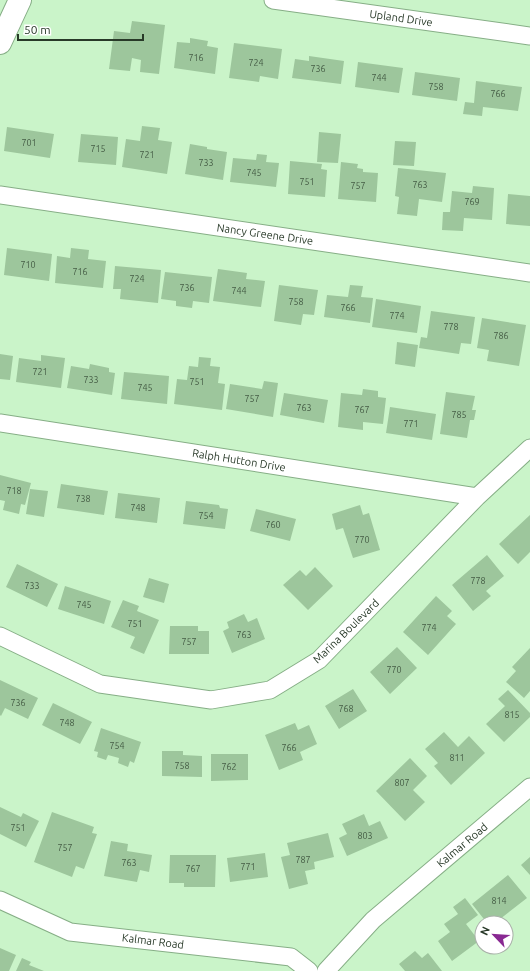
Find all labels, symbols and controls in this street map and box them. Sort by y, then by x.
street label: Upland Drive [369,8,433,28]
scale bar [18,16,143,42]
text: 50 m [24,23,51,36]
house number: 716 [188,53,204,63]
house number: 724 [248,58,264,68]
house number: 736 [310,64,326,74]
house number: 744 [371,73,387,83]
house number: 758 [428,82,444,92]
house number: 766 [490,89,506,99]
house number: 701 [21,138,37,148]
house number: 715 [90,144,106,154]
house number: 721 [139,150,155,160]
house number: 733 [198,158,214,168]
house number: 745 [246,168,262,178]
house number: 751 [299,177,315,187]
house number: 763 [412,180,428,190]
house number: 757 [350,181,366,191]
house number: 769 [464,197,480,207]
street label: Nancy Greene Drive [216,221,314,247]
house number: 710 [20,260,36,270]
house number: 716 [72,267,88,277]
house number: 724 [129,274,145,284]
house number: 736 [179,283,195,293]
house number: 744 [231,286,247,296]
house number: 758 [288,297,304,307]
house number: 766 [340,303,356,313]
house number: 774 [389,311,405,321]
house number: 778 [443,322,459,332]
house number: 786 [493,331,509,341]
house number: 721 [32,367,48,377]
house number: 733 [83,375,99,385]
house number: 751 [189,377,205,387]
house number: 745 [137,383,153,393]
house number: 757 [244,394,260,404]
house number: 763 [296,403,312,413]
house number: 767 [354,405,370,415]
house number: 785 [451,410,467,420]
house number: 771 [403,419,419,429]
street label: Ralph Hutton Drive [191,447,287,473]
house number: 718 [6,486,22,496]
house number: 738 [75,494,91,504]
house number: 748 [130,503,146,513]
house number: 754 [198,511,214,521]
house number: 760 [265,520,281,530]
house number: 770 [354,535,370,545]
house number: 778 [470,576,486,586]
house number: 733 [24,581,40,591]
street label: Marina Boulevard [311,597,381,665]
house number: 745 [76,600,92,610]
house number: 751 [127,619,143,629]
house number: 774 [421,623,437,633]
house number: 763 [236,630,252,640]
house number: 757 [181,637,197,647]
house number: 770 [386,665,402,675]
house number: 736 [10,698,26,708]
house number: 768 [338,704,354,714]
house number: 815 [504,710,520,720]
house number: 748 [59,718,75,728]
house number: 754 [109,741,125,751]
house number: 766 [281,743,297,753]
house number: 811 [449,753,465,763]
house number: 758 [174,761,190,771]
house number: 762 [221,762,237,772]
house number: 807 [394,778,410,788]
street label: Kalmar Road [434,820,490,870]
house number: 751 [10,823,26,833]
house number: 803 [357,831,373,841]
house number: 757 [57,843,73,853]
house number: 787 [295,855,311,865]
house number: 763 [121,858,137,868]
house number: 771 [240,862,256,872]
house number: 767 [185,864,201,874]
house number: 814 [491,896,507,906]
north arrow [474,915,514,955]
text: N [478,925,492,937]
street label: Kalmar Road [121,931,185,951]

